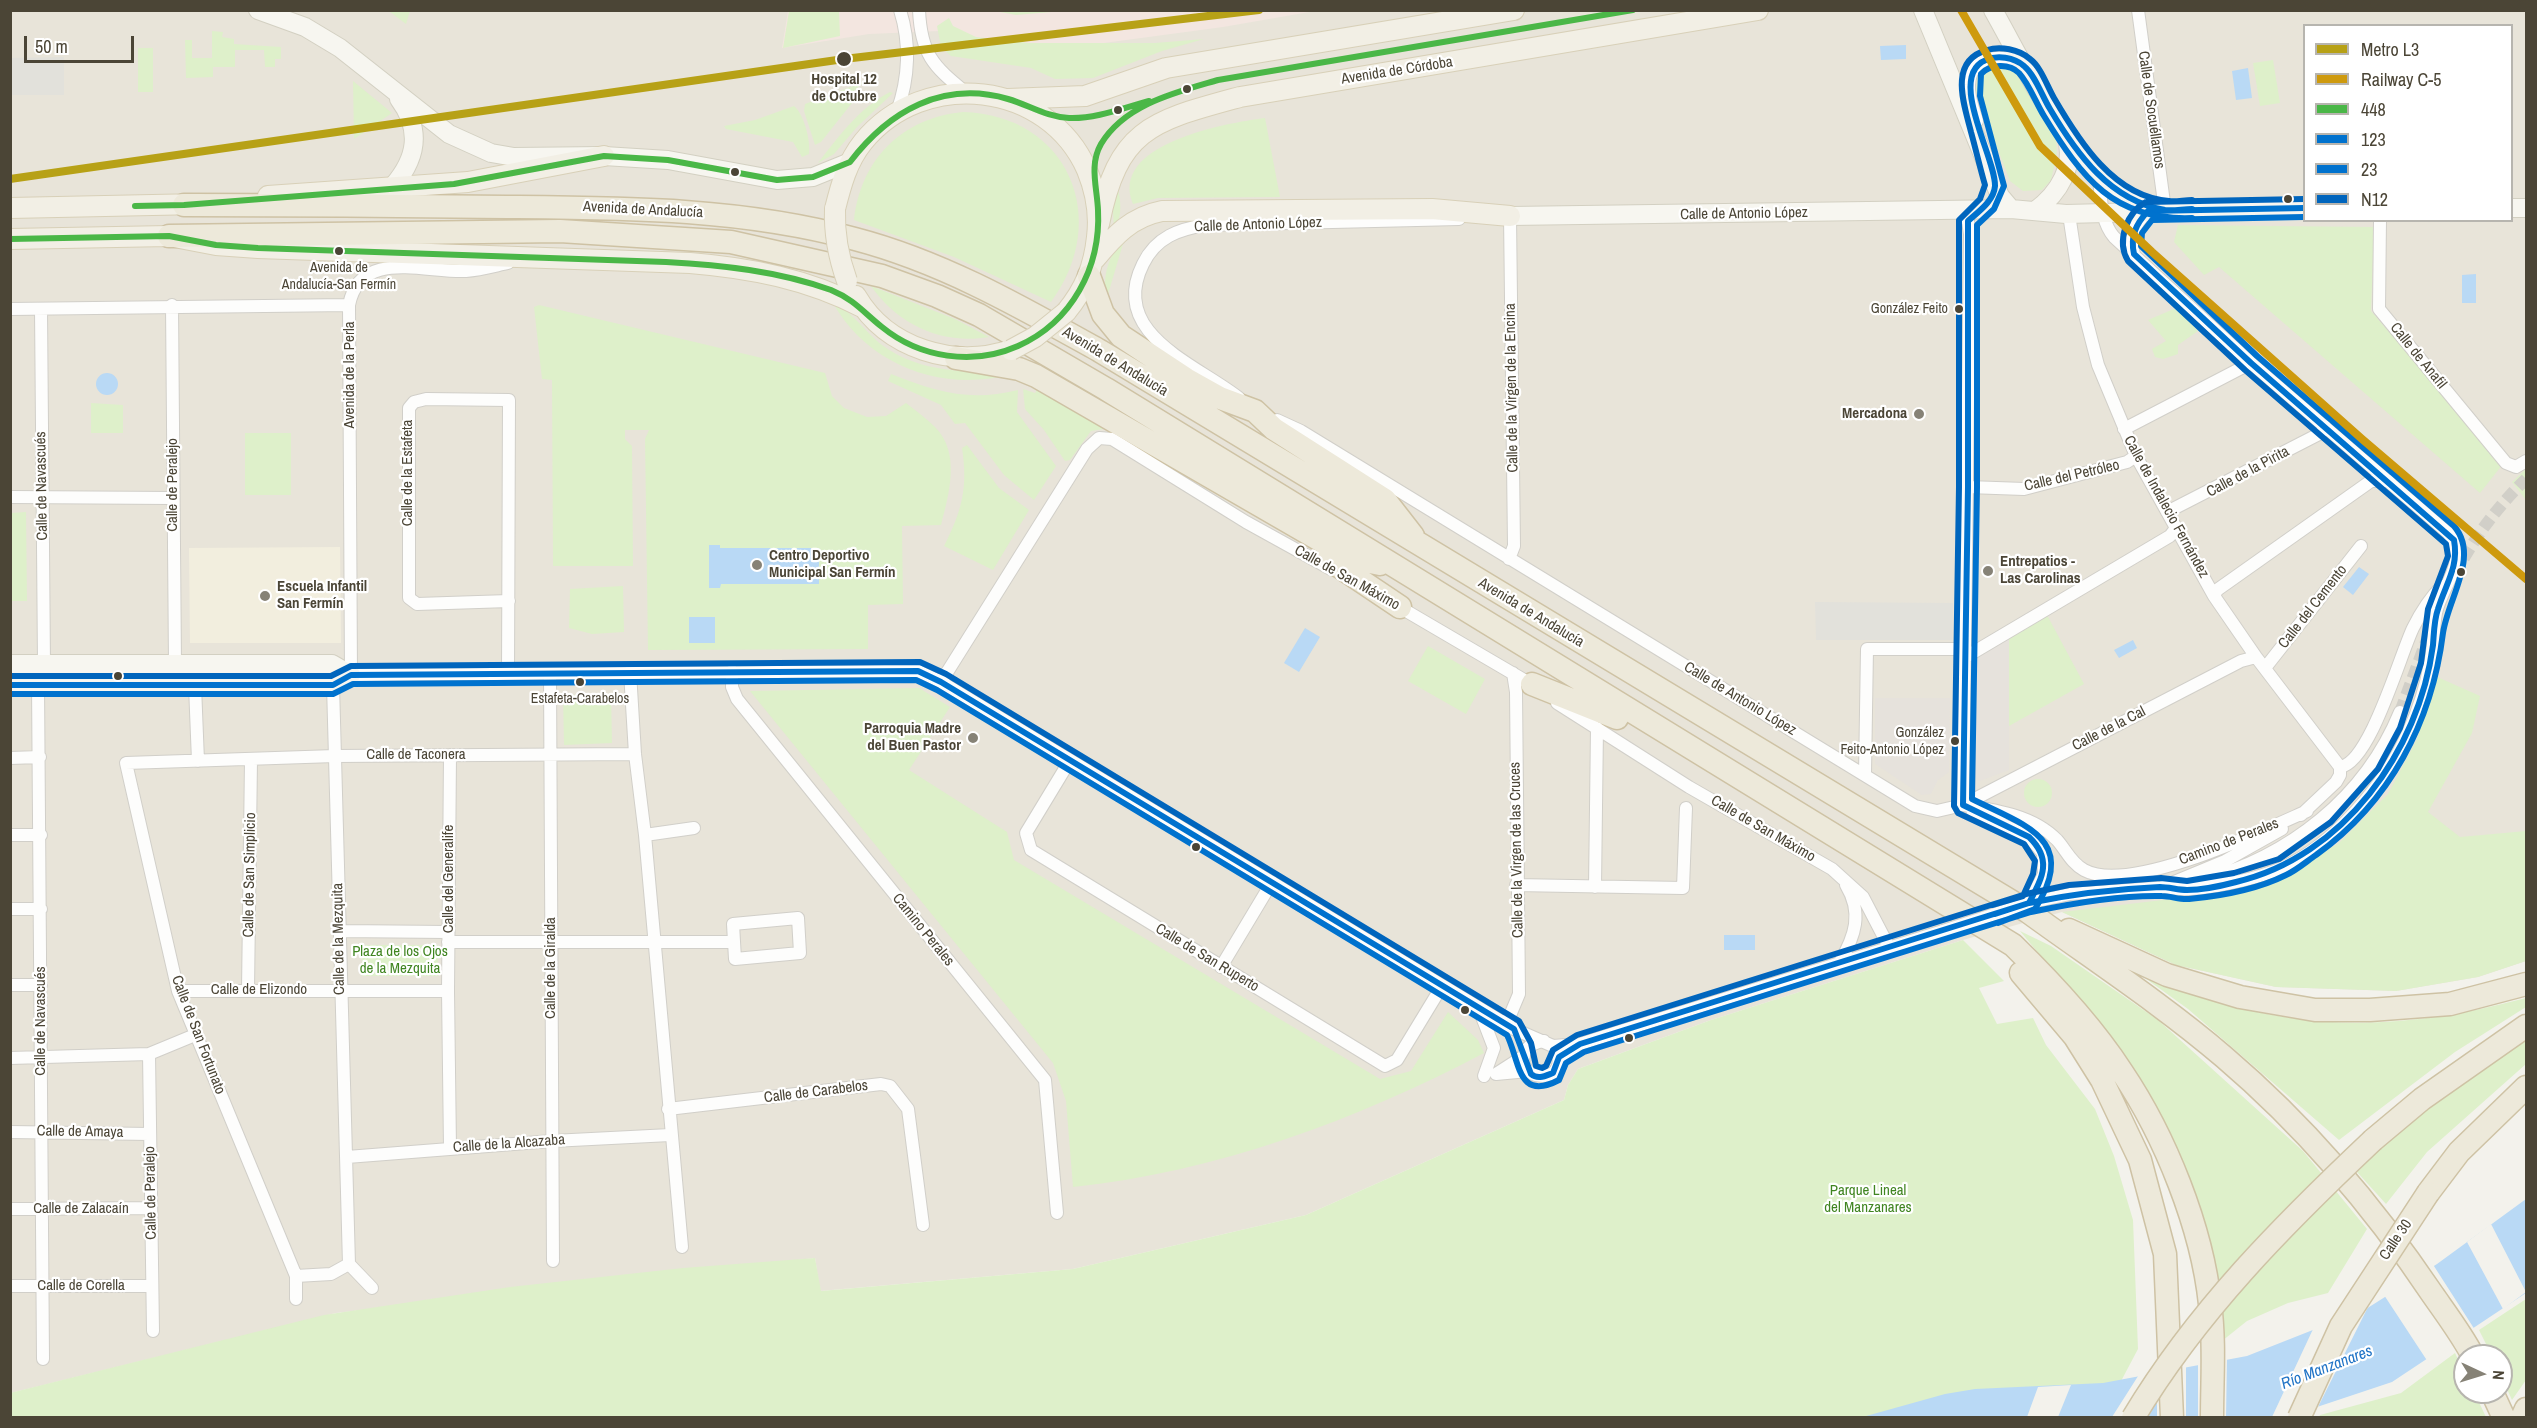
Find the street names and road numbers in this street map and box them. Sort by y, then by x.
street label: Calle de Socuéllamos [2134,50,2168,170]
street label: Avenida de Córdoba [1340,53,1454,89]
street label: Avenida de Andalucía [583,198,703,222]
street label: Calle de Antonio López [1680,204,1808,224]
street label: Calle de Antonio López [1194,214,1322,236]
street label: Calle de la Virgen de la Encina [1502,303,1522,473]
street label: Calle de Anafil [2386,319,2450,393]
street label: Avenida de la Perla [341,321,359,429]
street label: Avenida de Andalucía [1059,323,1171,401]
street label: Calle de la Estafeta [399,420,417,526]
street label: Calle de Navascués [32,431,52,541]
street label: Calle de Indalecio Fernández [2119,433,2213,581]
street label: Calle de Peralejo [164,438,182,532]
street label: Calle de la Pirita [2204,443,2292,501]
street label: Calle del Petróleo [2023,456,2121,496]
street label: Calle de San Máximo [1291,542,1403,614]
street label: Calle del Cemento [2275,562,2351,652]
street label: Avenida de Andalucía [1475,574,1587,652]
street label: Calle de Antonio López [1681,658,1799,740]
street label: Calle de la Cal [2069,703,2149,755]
street label: Calle de Taconera [366,746,466,764]
street label: Calle de la Virgen de las Cruces [1506,762,1528,938]
street label: Calle de San Máximo [1708,792,1818,866]
street label: Calle de San Simplicio [240,812,260,938]
street label: Camino de Perales [2177,815,2281,869]
street label: Calle del Generalife [440,825,458,933]
street label: Calle de la Mezquita [329,883,349,995]
street label: Camino Perales [888,890,958,970]
street label: Calle de la Giralda [542,917,560,1019]
street label: Calle de San Ruperto [1152,920,1262,996]
street label: Calle de Navascués [32,966,50,1076]
street label: Calle de San Fortunato [167,973,229,1097]
street label: Calle de Elizondo [211,981,307,999]
street label: Calle de Carabelos [763,1077,869,1107]
street label: Calle de Amaya [36,1122,124,1142]
street label: Calle de la Alcazaba [452,1131,566,1157]
street label: Calle de Peralejo [141,1146,161,1240]
street label: Calle de Zalacaín [33,1200,129,1218]
street label: Calle 30 [2376,1216,2416,1264]
street label: Calle de Corella [37,1277,125,1295]

